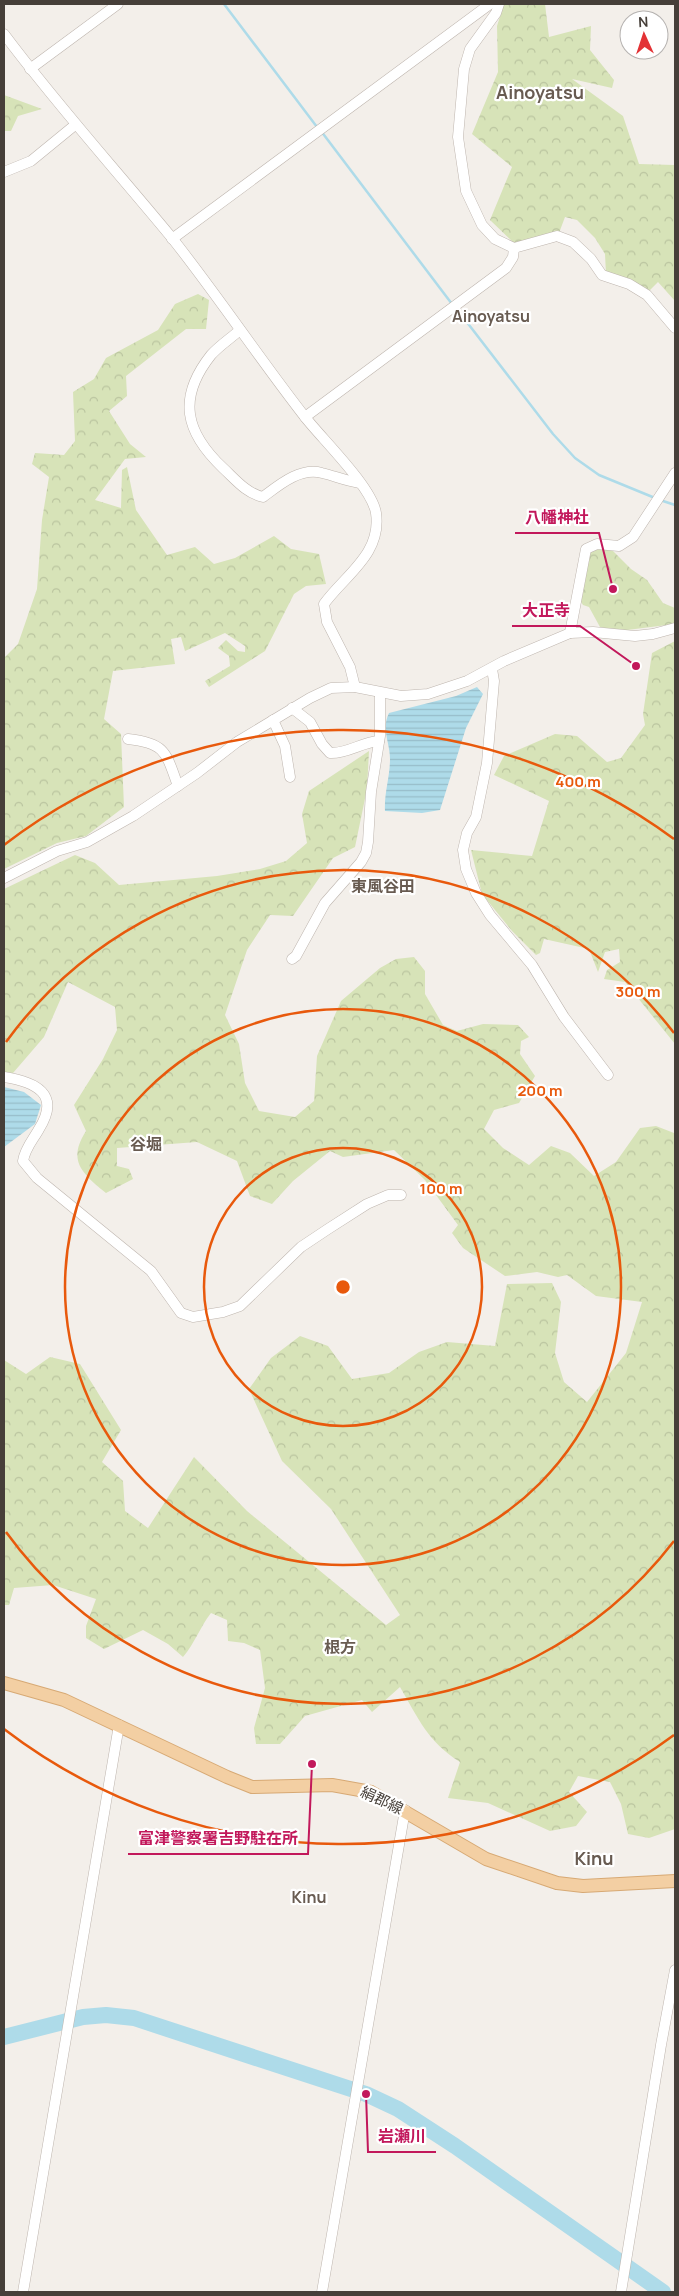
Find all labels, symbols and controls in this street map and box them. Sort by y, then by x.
north arrow [619,10,669,60]
text: N [638,12,649,31]
district label: Ainoyatsu [496,80,584,104]
district label: Ainoyatsu [452,305,530,327]
callout: 八幡神社 [515,502,599,533]
text: 八幡神社 [525,506,589,528]
callout: 大正寺 [512,595,580,626]
text: 大正寺 [522,599,570,621]
text: 400 m [555,771,601,792]
district label: 東風谷田 [351,875,415,897]
text: 300 m [616,981,660,1002]
text: 200 m [517,1080,563,1101]
district label: 谷堀 [130,1133,162,1155]
text: 100 m [420,1178,462,1199]
centre of rings [334,1278,352,1296]
district label: 根方 [324,1636,356,1658]
street label: 絹郡線 [357,1781,407,1819]
callout: 富津警察署吉野駐在所 [128,1823,308,1854]
text: 富津警察署吉野駐在所 [138,1827,298,1849]
district label: Kinu [574,1846,614,1870]
district label: Kinu [292,1886,326,1908]
callout: 岩瀬川 [368,2121,436,2152]
text: 岩瀬川 [378,2125,426,2147]

